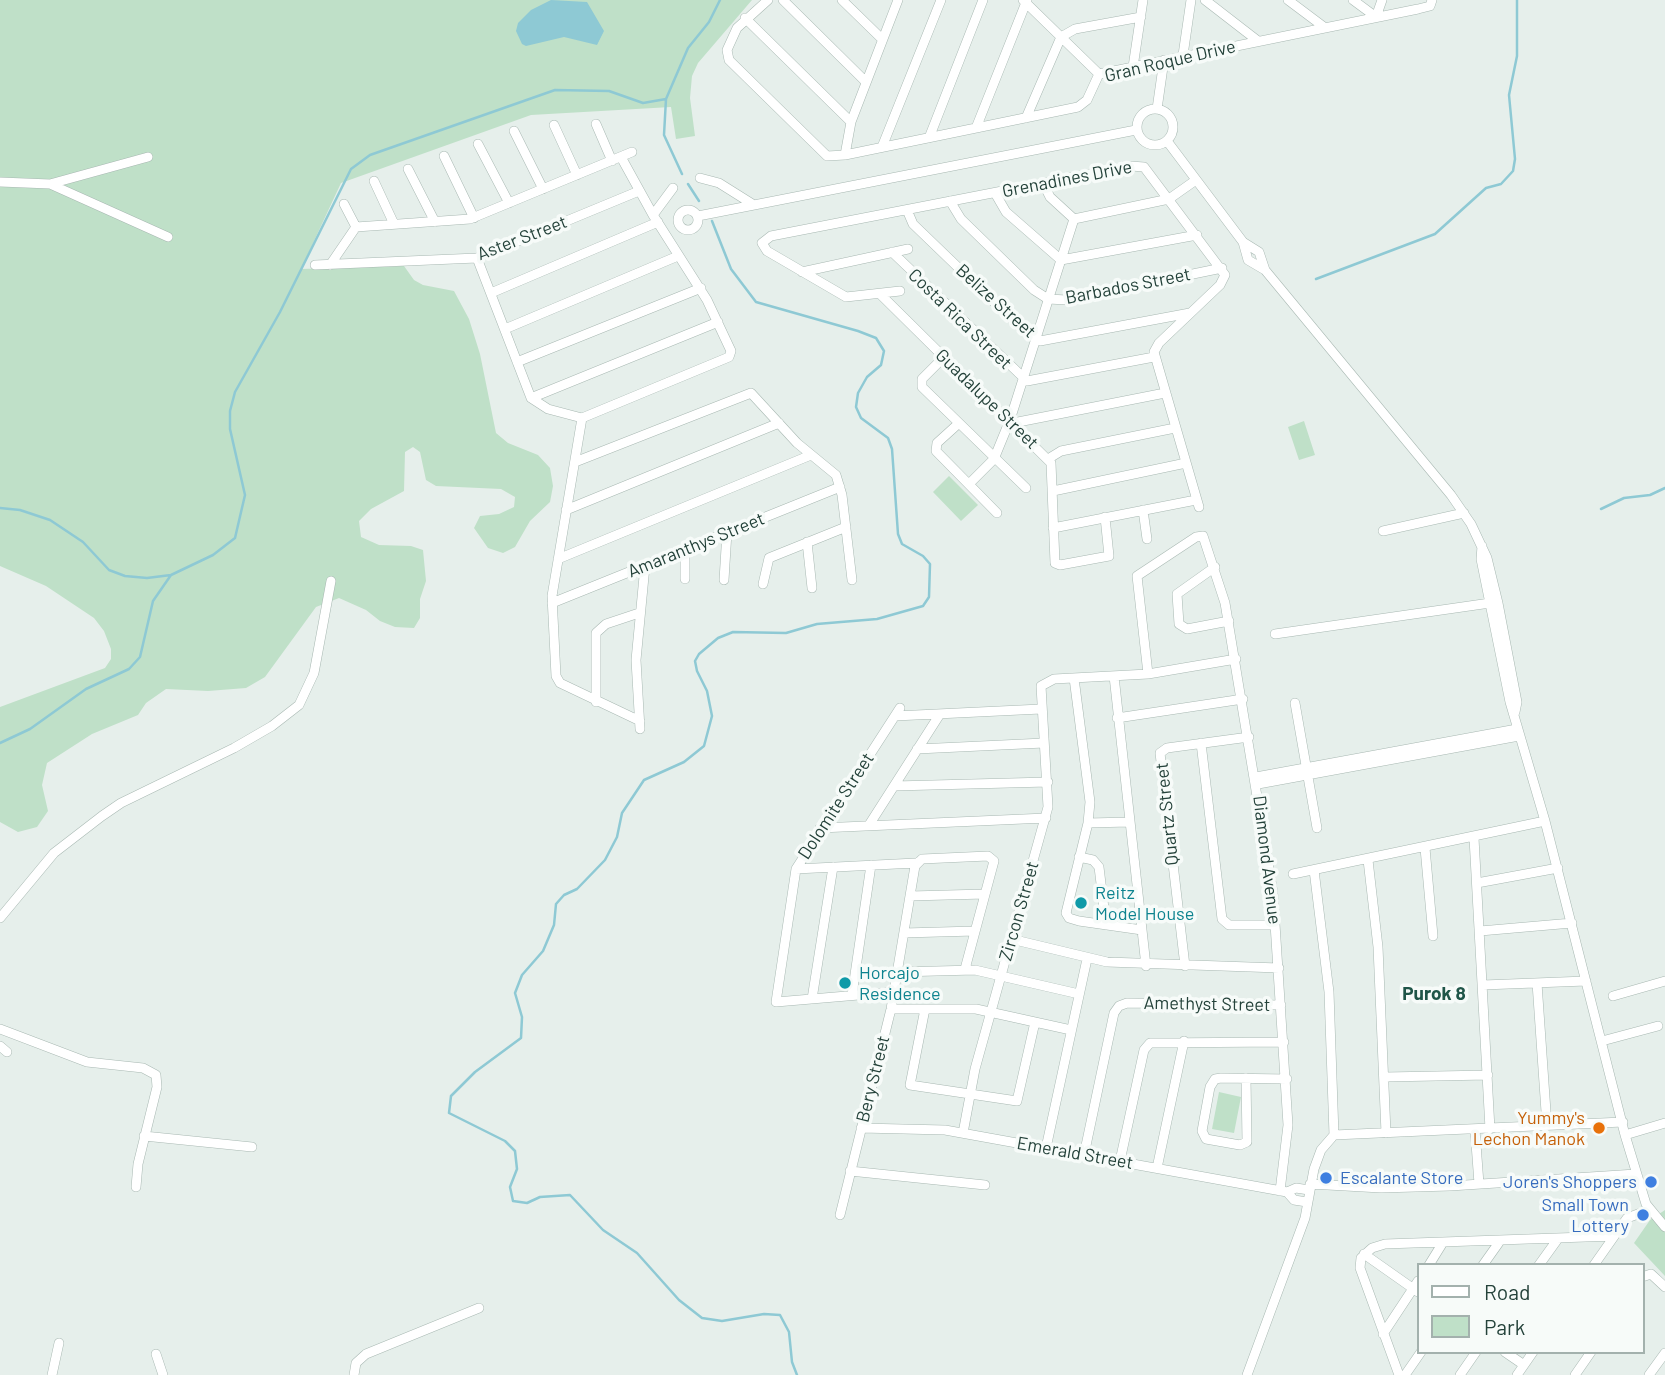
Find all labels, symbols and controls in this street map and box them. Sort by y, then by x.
street label: Gran Roque Drive [1102,35,1238,87]
street label: Grenadines Drive [1000,156,1134,202]
street label: Aster Street [474,211,570,265]
street label: Belize Street [952,260,1040,342]
street label: Barbados Street [1064,263,1192,309]
street label: Costa Rica Street [904,264,1016,374]
street label: Guadalupe Street [931,344,1043,454]
street label: Amaranthys Street [624,508,768,582]
street label: Dolomite Street [793,749,879,863]
street label: Quartz Street [1151,761,1183,867]
street label: Diamond Avenue [1248,794,1286,926]
street label: Zircon Street [994,859,1044,963]
place label: Reitz Model House [1095,882,1194,924]
marker: Reitz Model House [1073,895,1089,911]
place label: Horcajo Residence [859,962,941,1004]
marker: Horcajo Residence [837,975,853,991]
district label: Purok 8 [1402,983,1466,1005]
street label: Amethyst Street [1143,992,1271,1016]
street label: Bery Street [852,1033,894,1125]
place label: Yummy's Lechon Manok [1473,1107,1585,1150]
marker: Yummy's Lechon Manok [1591,1120,1607,1136]
street label: Emerald Street [1015,1132,1135,1174]
place label: Escalante Store [1340,1167,1463,1189]
marker: Escalante Store [1318,1170,1334,1186]
place label: Joren's Shoppers [1503,1171,1637,1193]
marker: Joren's Shoppers [1643,1174,1659,1190]
place label: Small Town Lottery [1541,1194,1629,1236]
marker: Small Town Lottery [1635,1207,1651,1223]
legend [1416,1263,1644,1354]
text: Road [1484,1279,1530,1304]
text: Park [1484,1314,1525,1339]

